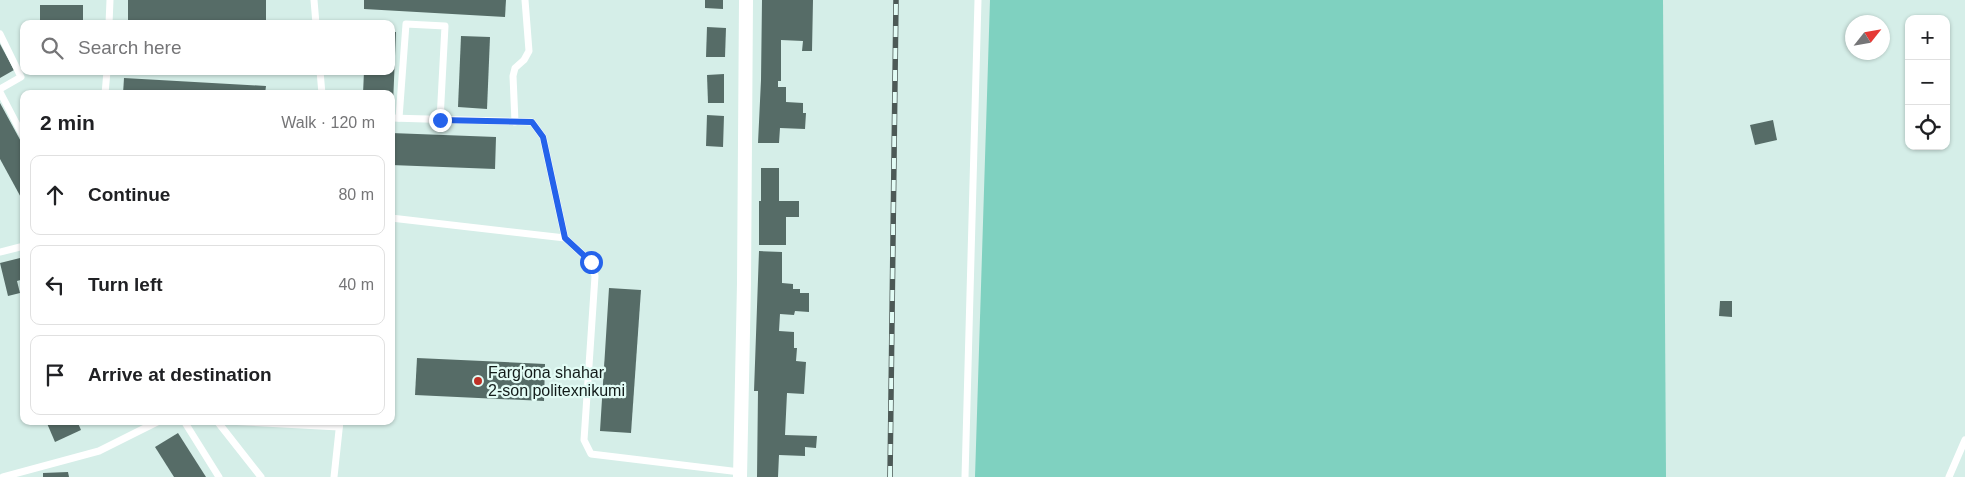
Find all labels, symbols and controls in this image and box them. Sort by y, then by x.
north arrow [1845,15,1890,60]
map controls [1905,15,1950,150]
button: + [1905,15,1950,60]
search box [20,20,395,75]
icon: search [38,34,66,62]
text: Search here [78,37,182,58]
button: − [1905,60,1950,105]
button: locate [1905,105,1950,150]
route end [429,109,452,132]
text: 2 min [40,111,95,134]
text: Walk · 120 m [281,114,375,131]
icon: ahead [41,181,69,209]
text: Continue [88,184,170,205]
text: 80 m [338,186,374,203]
route start [580,251,603,274]
icon: left [41,271,69,299]
text: Turn left [88,274,163,295]
text: 40 m [338,276,374,293]
icon: arrive [41,361,69,389]
text: Arrive at destination [88,364,272,385]
place label: Farg'ona shahar 2-son politexnikumi [488,364,625,399]
marker: Farg'ona shahar 2-son politexnikumi [472,375,484,387]

